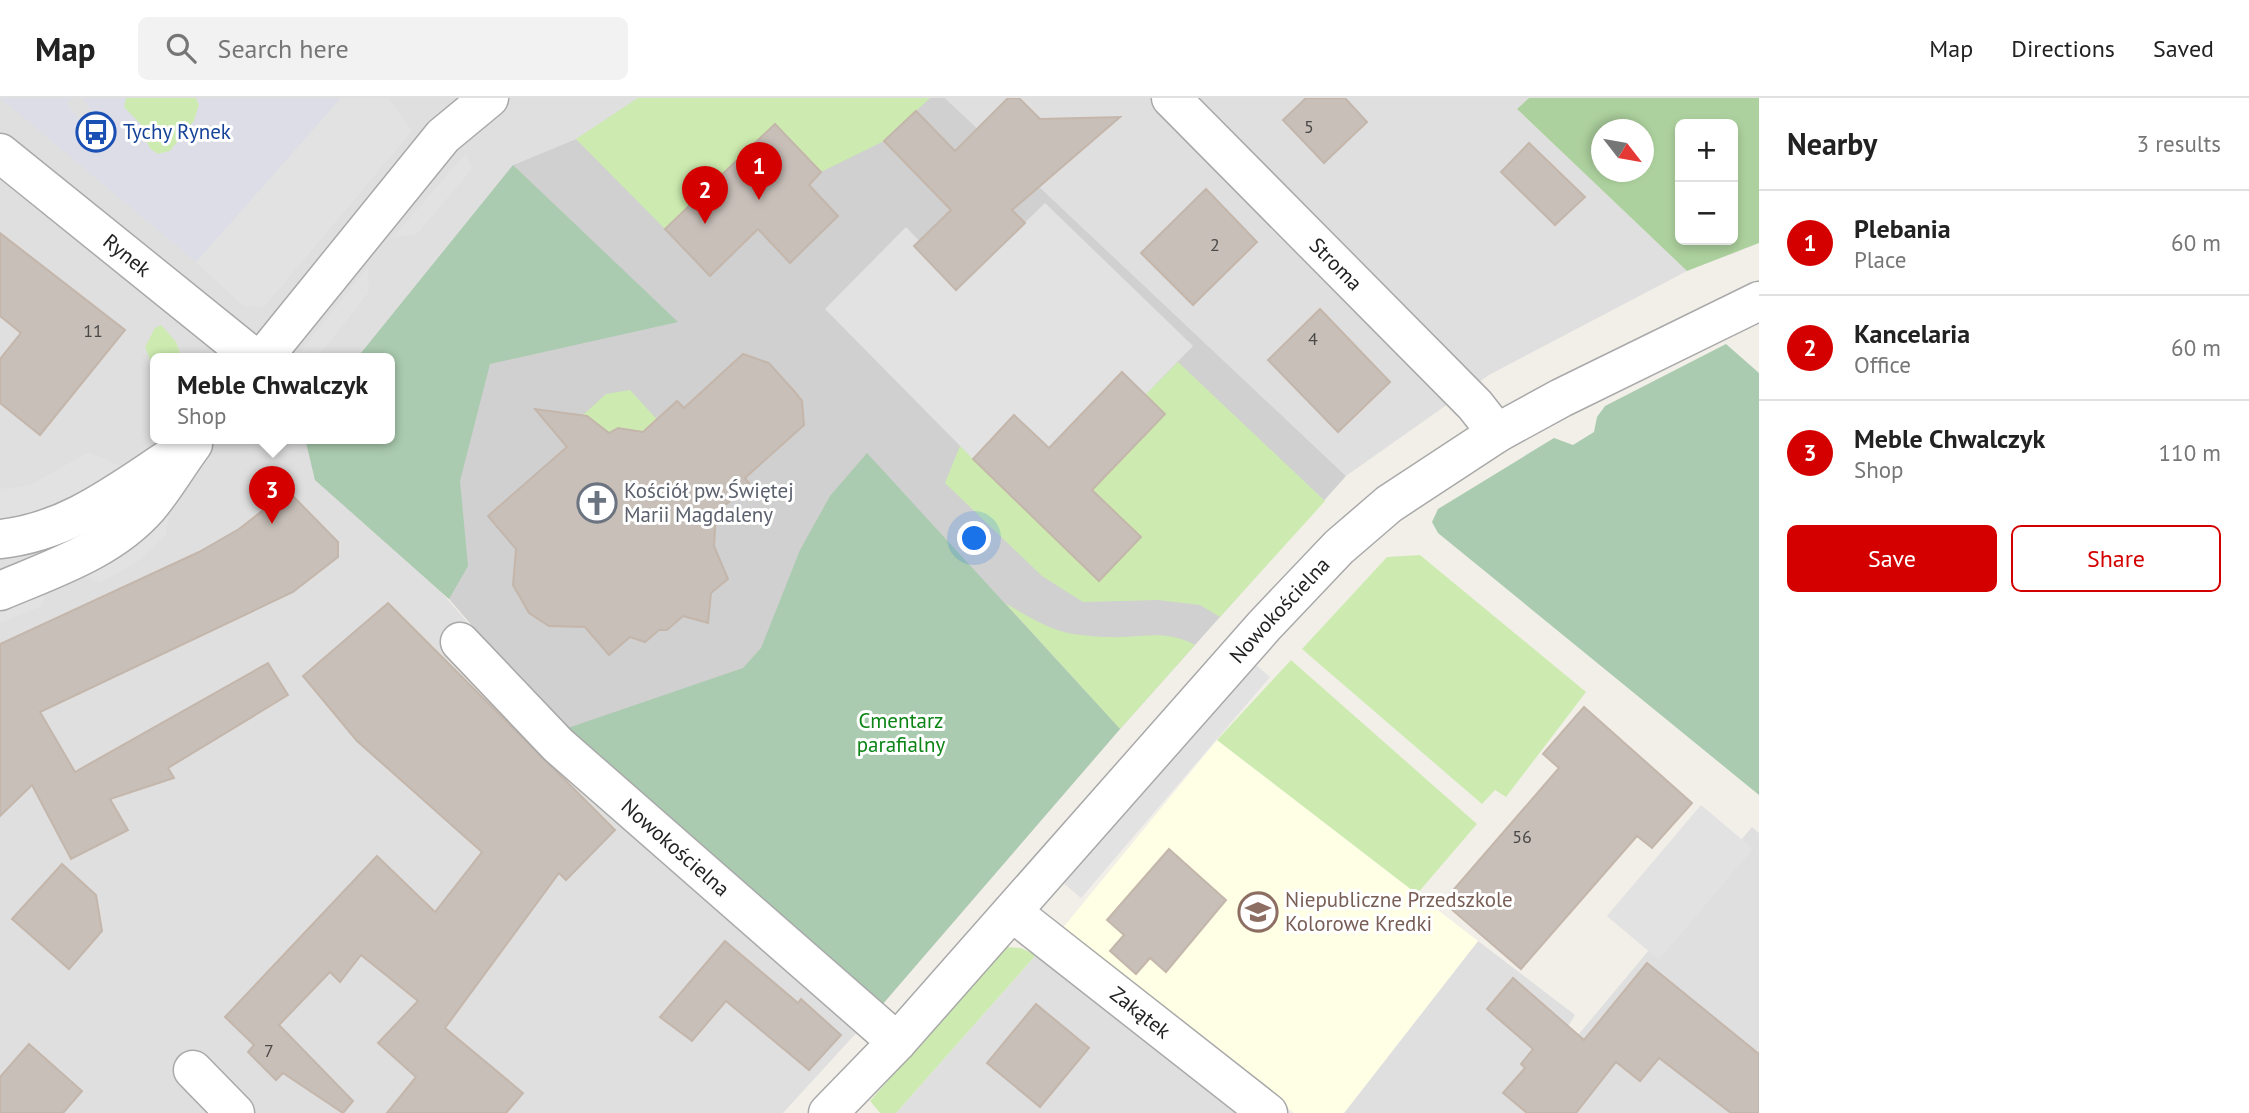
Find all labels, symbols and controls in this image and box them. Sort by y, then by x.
search box [138,17,628,80]
text: Map [35,27,96,70]
icon: search [162,29,200,67]
text: Search here [218,32,349,65]
text: Map [1929,33,1973,64]
text: Directions [2011,33,2115,64]
text: Saved [2153,33,2214,64]
bus stop icon: Tychy Rynek [75,111,117,153]
house number: 5 [1304,115,1314,138]
place label: Tychy Rynek [123,118,231,145]
north arrow [1591,119,1654,182]
map controls [1675,119,1738,245]
button: + [1675,119,1738,182]
text: Nearby [1787,124,1877,163]
text: 3 results [2137,129,2221,158]
pin: 1 [736,142,782,200]
pin: 2 [682,166,728,224]
button: − [1675,182,1738,245]
text: Plebania [1854,212,1951,245]
street label: Rynek [98,228,157,282]
text: 1 [1803,228,1817,257]
text: 60 m [2171,228,2221,257]
street label: Stroma [1304,232,1368,296]
house number: 2 [1210,233,1220,256]
text: Place [1854,245,1907,274]
text: Kancelaria [1854,317,1970,350]
house number: 11 [83,319,103,342]
house number: 4 [1308,327,1318,350]
text: 2 [1803,333,1817,362]
text: 60 m [2171,333,2221,362]
text: Office [1854,350,1911,379]
popup [150,353,395,444]
text: Meble Chwalczyk [177,368,368,401]
text: Shop [177,401,226,430]
text: Meble Chwalczyk [1854,422,2045,455]
text: 3 [1803,438,1817,467]
text: 110 m [2159,438,2221,467]
text: Shop [1854,455,1904,484]
pin: 3 [249,466,295,524]
place label: Kościół pw. Świętej Marii Magdaleny [624,477,794,528]
church icon: Kościół pw. Świętej Marii Magdaleny [576,482,618,524]
your location [957,521,991,555]
button: Save [1787,525,1997,592]
button: Share [2011,525,2221,592]
street label: Nowokościelna [1223,551,1335,669]
park label: Cmentarz parafialny [857,707,945,758]
street label: Nowokościelna [616,793,735,902]
house number: 56 [1512,825,1532,848]
place label: Niepubliczne Przedszkole Kolorowe Kredki [1285,886,1513,937]
school or university icon: Niepubliczne Przedszkole Kolorowe Kredki [1237,891,1279,933]
street label: Zakątek [1105,980,1176,1044]
house number: 7 [264,1039,274,1062]

